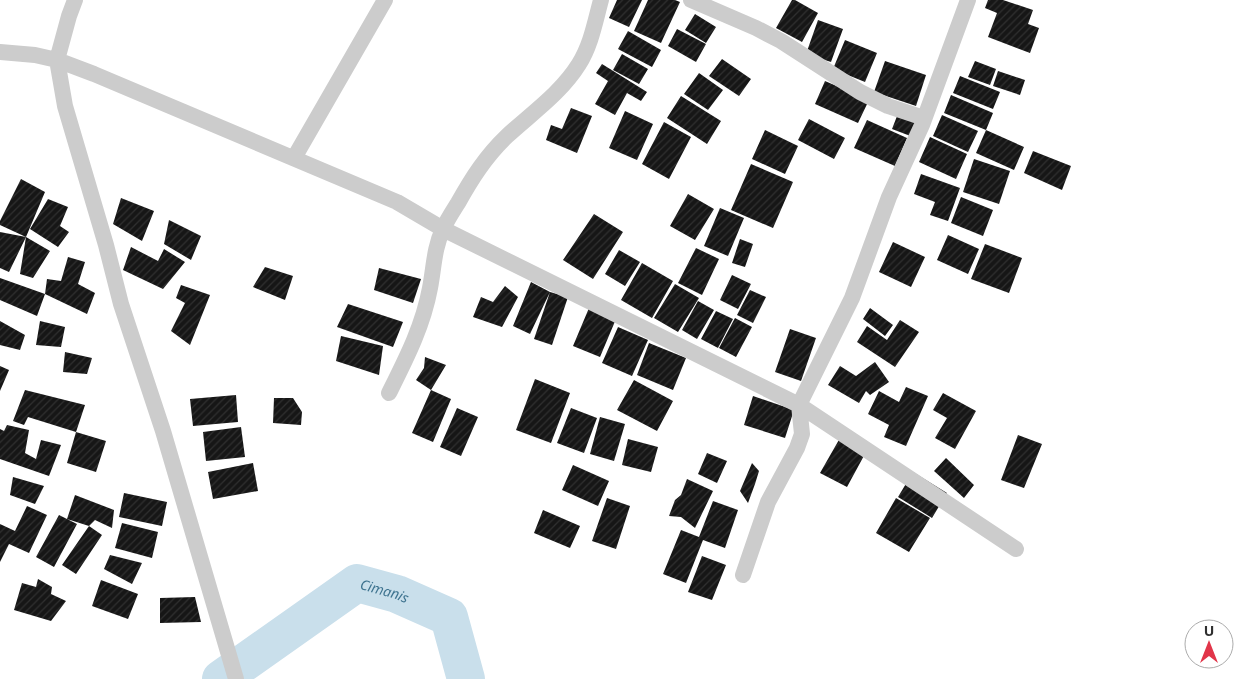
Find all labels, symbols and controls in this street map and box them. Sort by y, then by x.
water label: Cimanis [358,574,412,607]
north arrow [1184,619,1234,669]
text: U [1204,621,1214,640]

